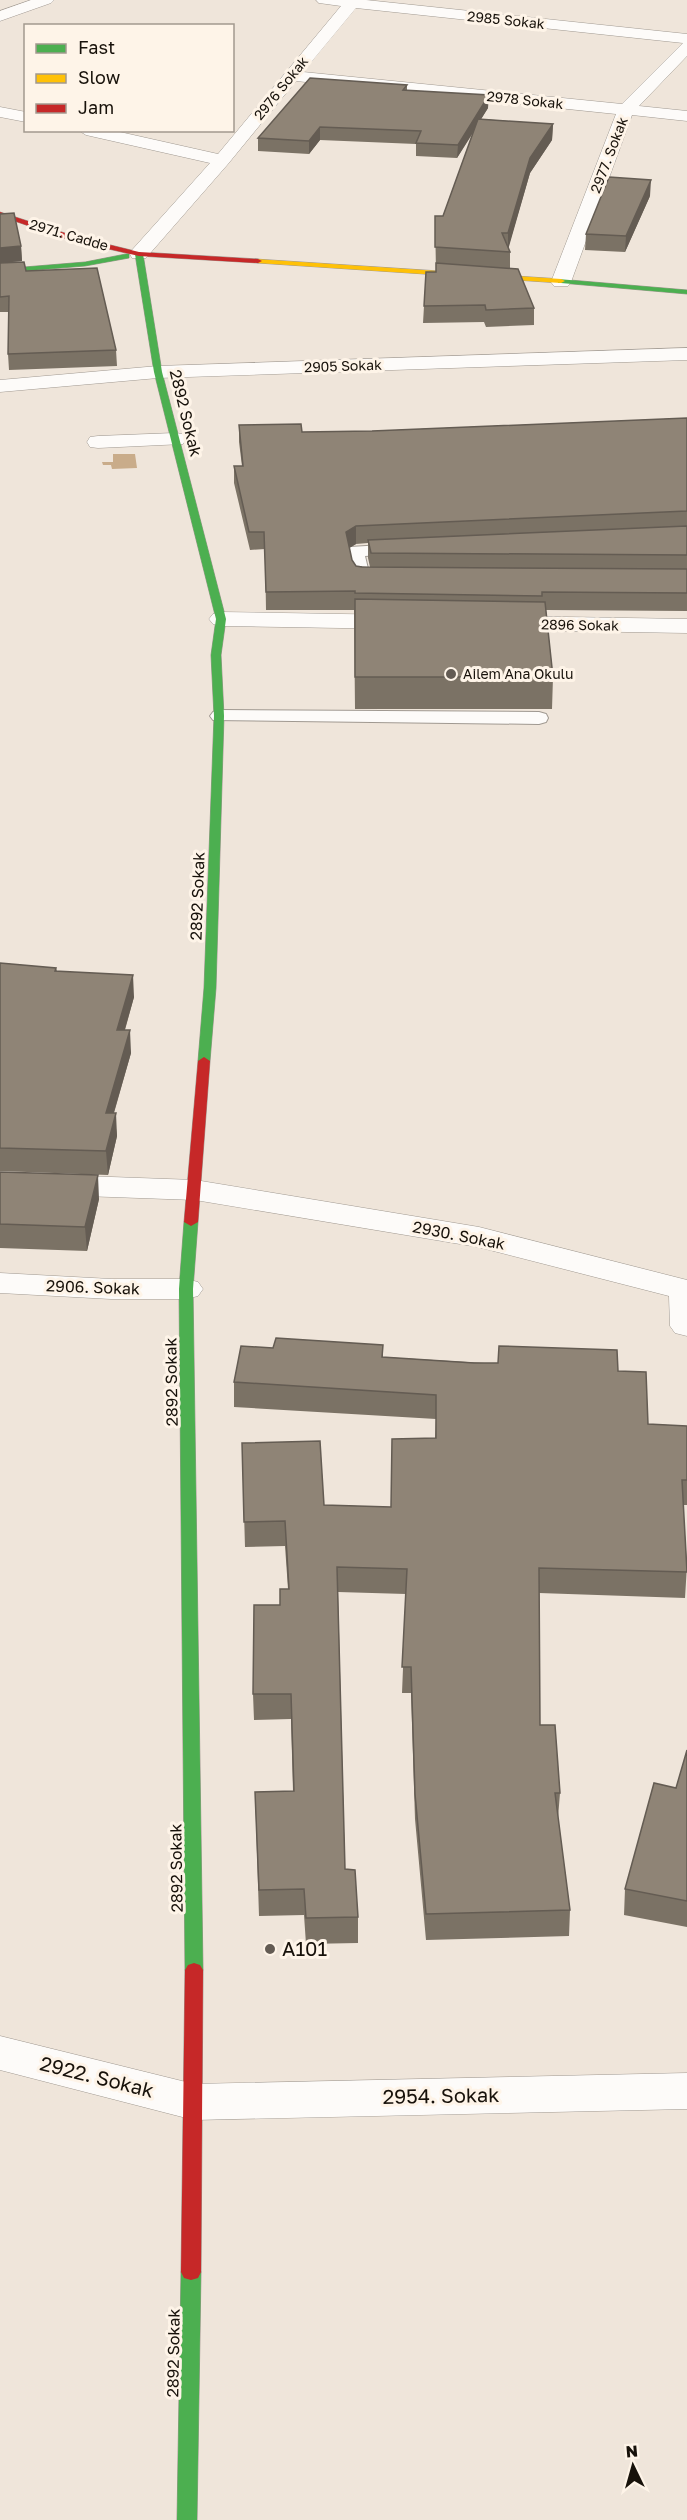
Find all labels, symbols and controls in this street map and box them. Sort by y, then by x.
street label: 2985 Sokak [467,7,546,32]
legend [24,24,234,132]
text: Fast [78,36,115,58]
street label: 2976 Sokak [250,52,311,123]
text: Slow [78,66,121,88]
street label: 2978 Sokak [486,87,564,112]
text: Jam [78,96,114,118]
street label: 2977. Sokak [586,114,631,195]
street label: 2971. Cadde [28,215,111,254]
street label: 2905 Sokak [304,356,382,375]
street label: 2892 Sokak [166,367,206,459]
street label: 2896 Sokak [541,615,619,634]
place label: Ailem Ana Okulu [463,665,574,682]
marker: Ailem Ana Okulu [444,667,458,681]
street label: 2892 Sokak [185,851,209,941]
street label: 2930. Sokak [411,1216,507,1254]
street label: 2906. Sokak [46,1275,140,1299]
street label: 2892 Sokak [160,1337,182,1427]
street label: 2892 Sokak [165,1823,187,1913]
place label: A101 [282,1936,328,1960]
marker: A101 [263,1942,277,1956]
street label: 2922. Sokak [38,2050,157,2102]
street label: 2954. Sokak [382,2082,500,2108]
street label: 2892 Sokak [162,2308,184,2398]
north arrow [603,2436,663,2496]
text: N [625,2441,639,2462]

